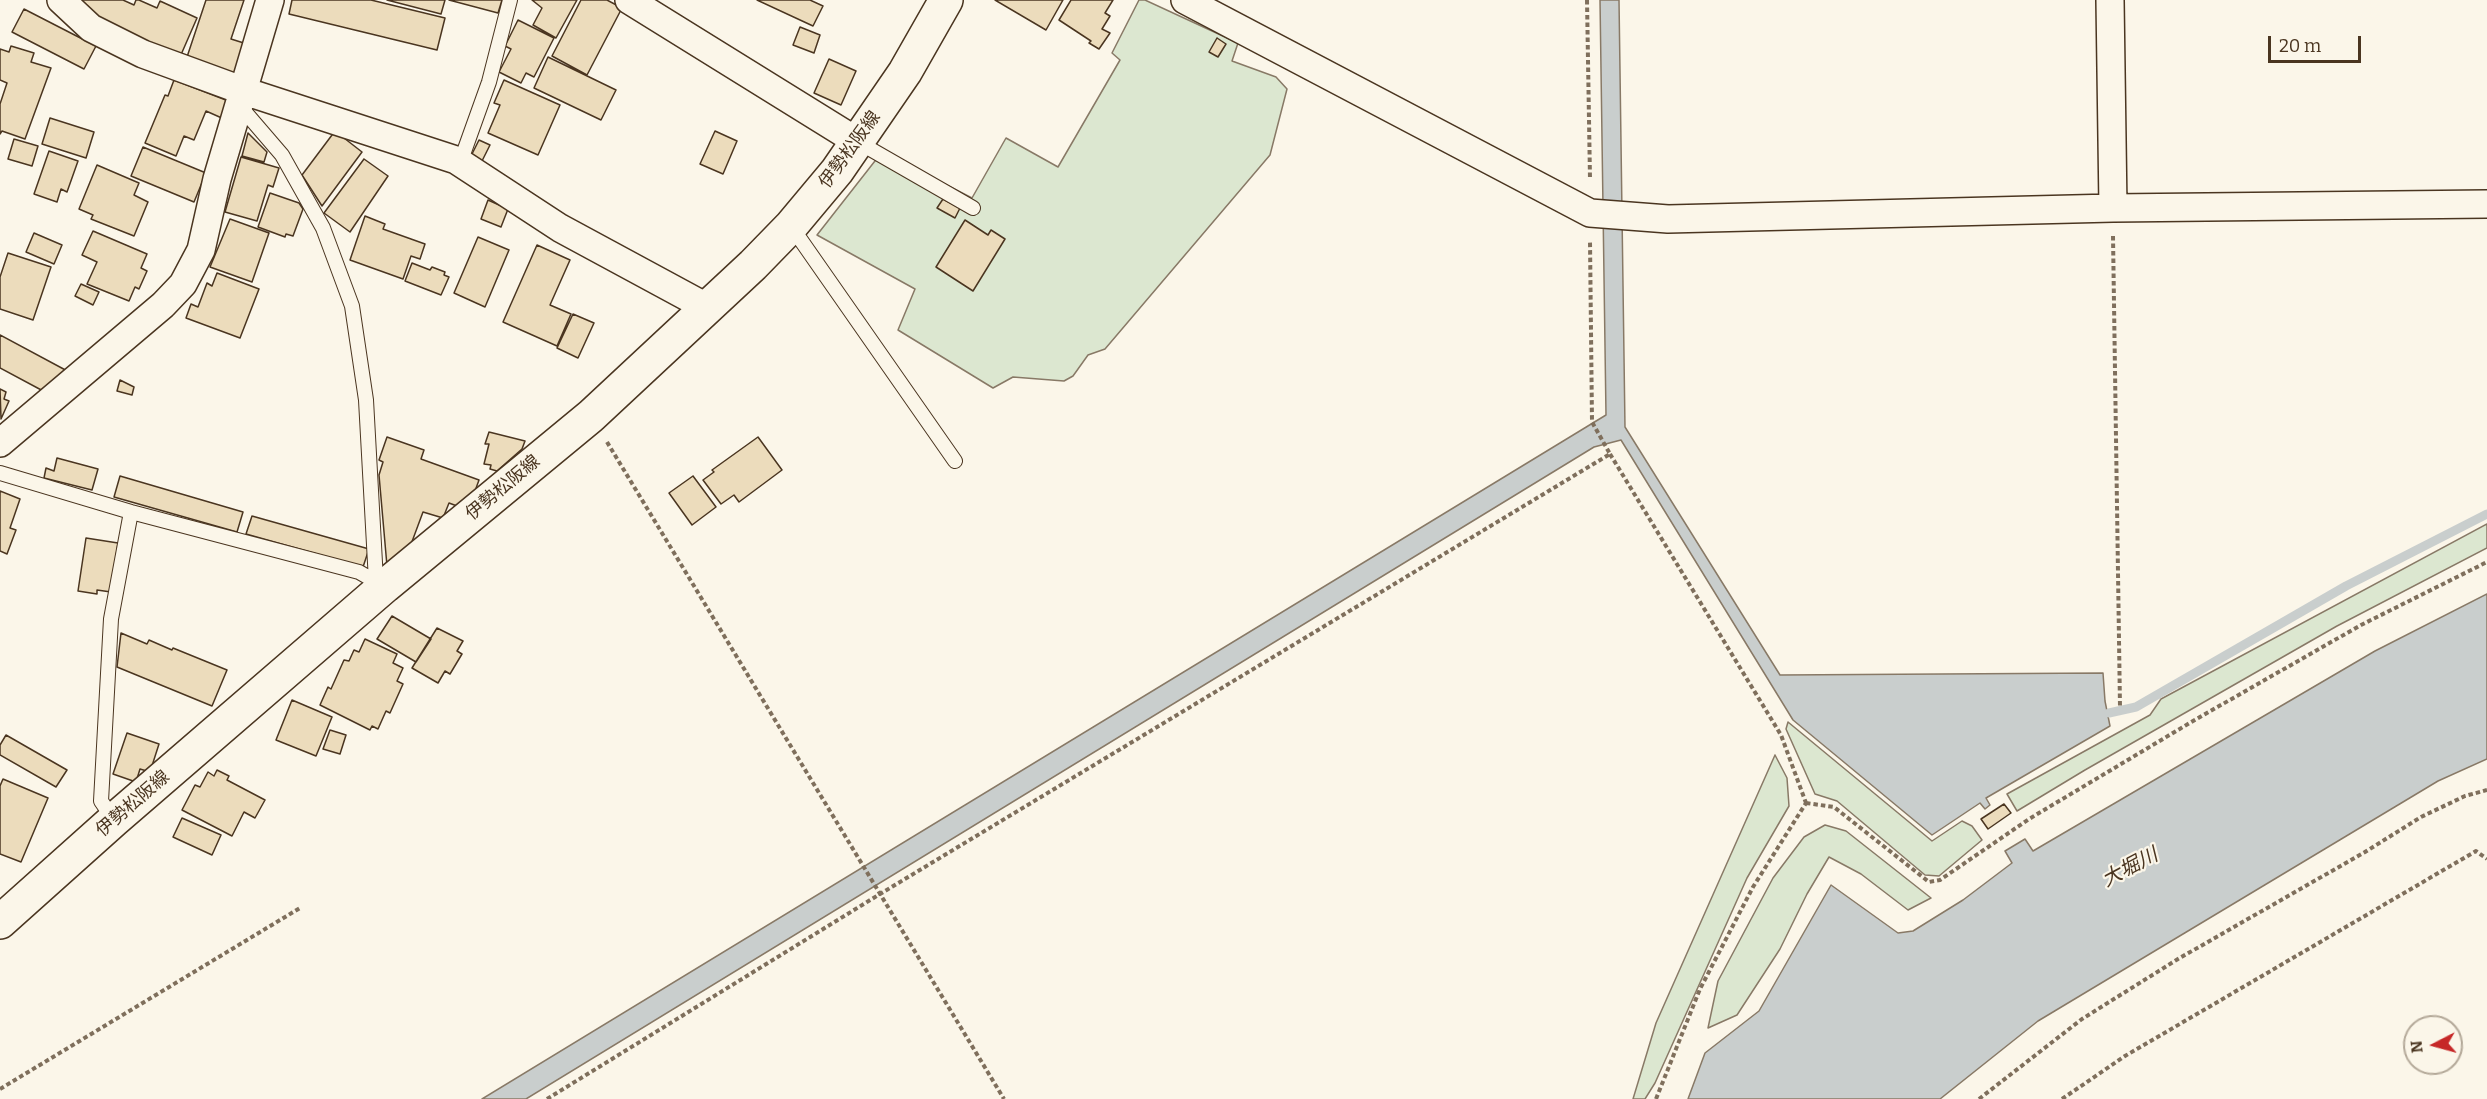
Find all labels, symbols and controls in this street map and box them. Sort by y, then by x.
scale bar [2271,24,2364,62]
text: 20 m [2279,35,2321,57]
street label: 伊勢松阪線 [815,107,885,193]
street label: 伊勢松阪線 [462,451,544,525]
street label: 伊勢松阪線 [92,766,174,842]
water label: 大堀川 [2098,843,2162,893]
north arrow [2403,1015,2463,1075]
text: N [2406,1040,2427,1054]

